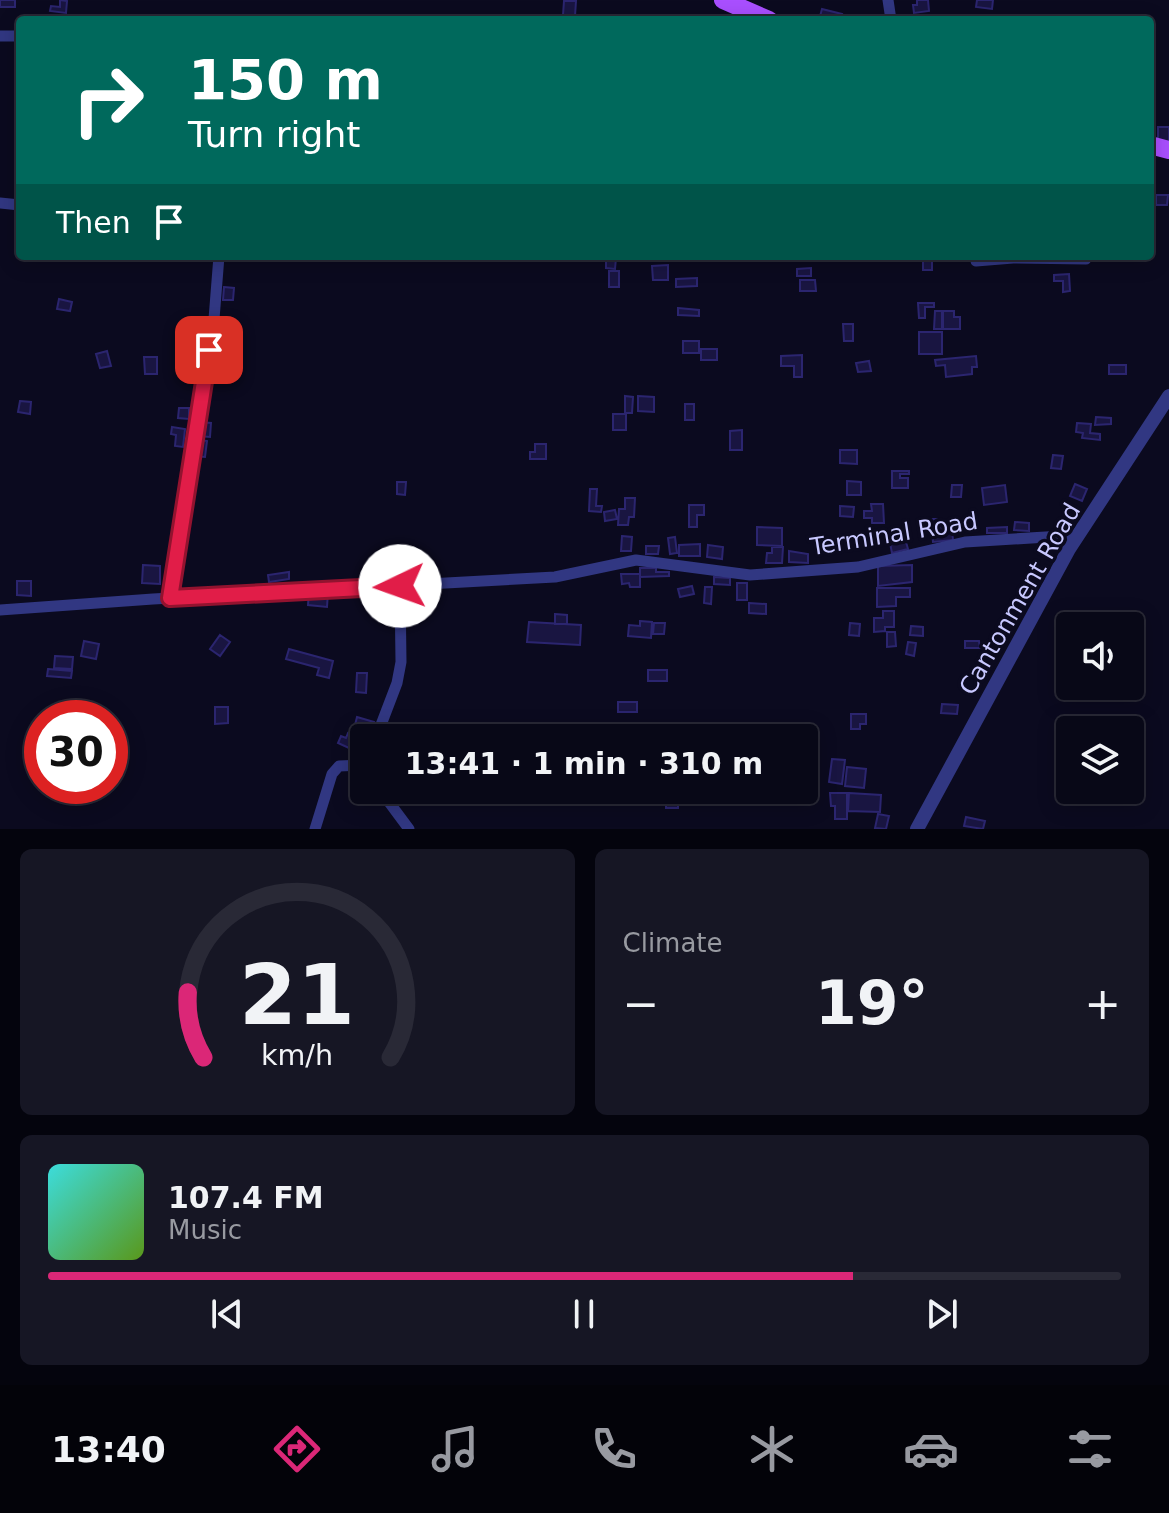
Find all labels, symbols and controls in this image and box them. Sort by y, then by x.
text: 150 m [188,47,383,112]
icon: right [56,48,160,152]
text: Turn right [188,114,360,155]
icon: arrive [147,200,191,244]
text: Then [56,205,131,240]
pin [175,316,243,384]
icon: arrive [187,328,231,372]
street label: Cantonment Road [954,498,1086,700]
street label: Terminal Road [807,507,980,561]
position arrow [358,544,442,628]
map controls [1056,612,1144,804]
button: sound [1056,612,1144,700]
speed limit sign: 30 [24,700,128,804]
button: layers [1056,716,1144,804]
text: 13:41 · 1 min · 310 m [405,746,763,781]
text: Climate [623,928,723,958]
text: 21 [239,947,355,1044]
text: 19° [815,968,929,1038]
text: − [623,978,659,1029]
text: + [1084,978,1121,1029]
text: km/h [261,1038,333,1072]
text: 107.4 FM [168,1180,324,1215]
text: Music [168,1215,242,1245]
icon: previous [205,1292,249,1336]
icon: pause [562,1292,606,1336]
icon: next [920,1292,964,1336]
icon: directions [269,1421,325,1477]
icon: music [427,1421,483,1477]
icon: phone [586,1421,642,1477]
icon: climate [744,1421,800,1477]
icon: car [903,1421,959,1477]
icon: filters [1062,1421,1118,1477]
text: 13:40 [51,1429,166,1470]

